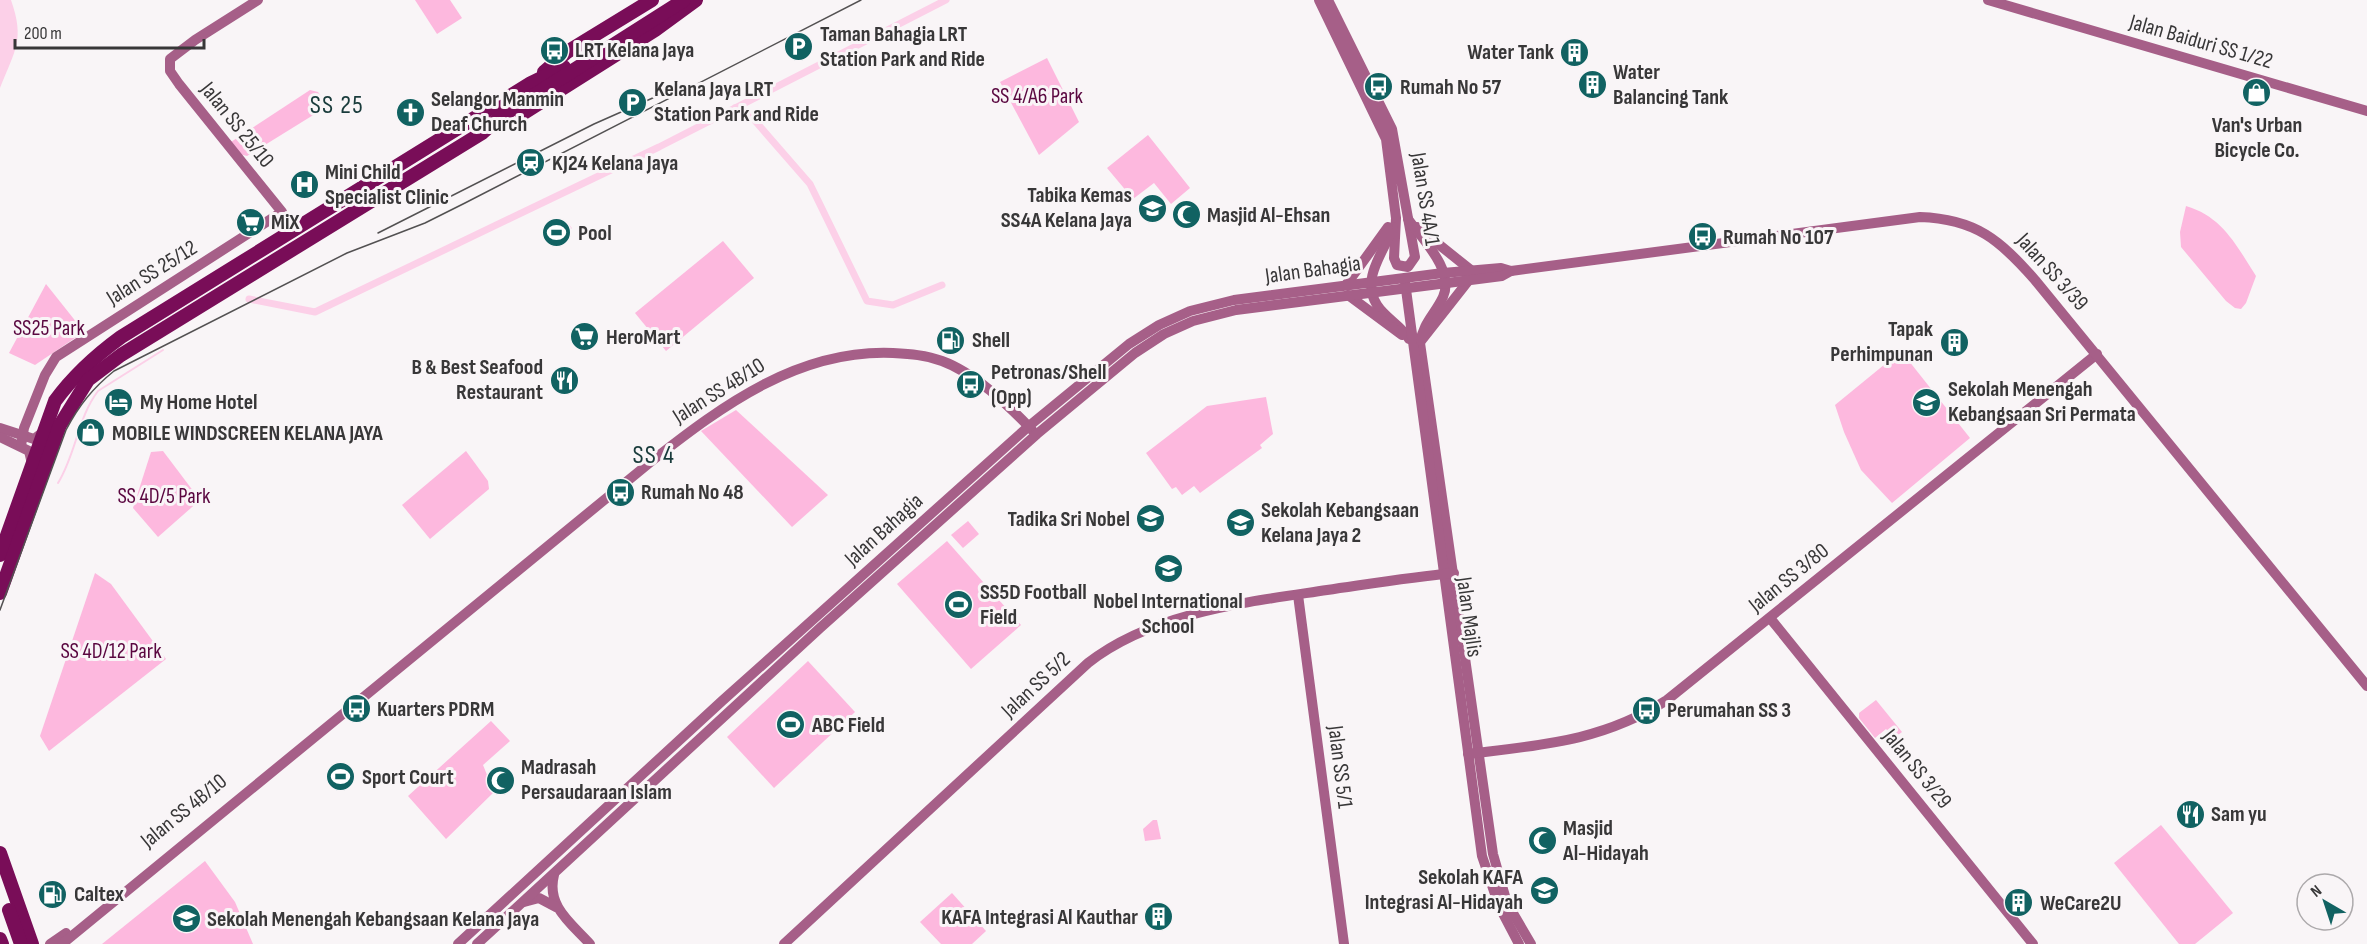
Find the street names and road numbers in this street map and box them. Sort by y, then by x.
street label: Jalan Baiduri SS 1/22 [2125,8,2276,75]
street label: Jalan SS 25/10 [194,76,280,173]
street label: Jalan SS 4A/1 [1404,150,1446,248]
street label: Jalan SS 3/39 [2010,227,2094,316]
street label: Jalan SS 25/12 [101,235,202,312]
street label: Jalan Bahagia [1263,250,1362,290]
street label: Jalan SS 4B/10 [667,352,770,430]
street label: Jalan Bahagia [839,488,929,573]
street label: Jalan SS 3/80 [1743,537,1835,619]
street label: Jalan Majlis [1450,574,1488,659]
street label: Jalan SS 5/2 [995,646,1076,724]
street label: Jalan SS 5/1 [1321,723,1359,810]
street label: Jalan SS 3/29 [1876,723,1957,814]
street label: Jalan SS 4B/10 [135,768,233,855]

